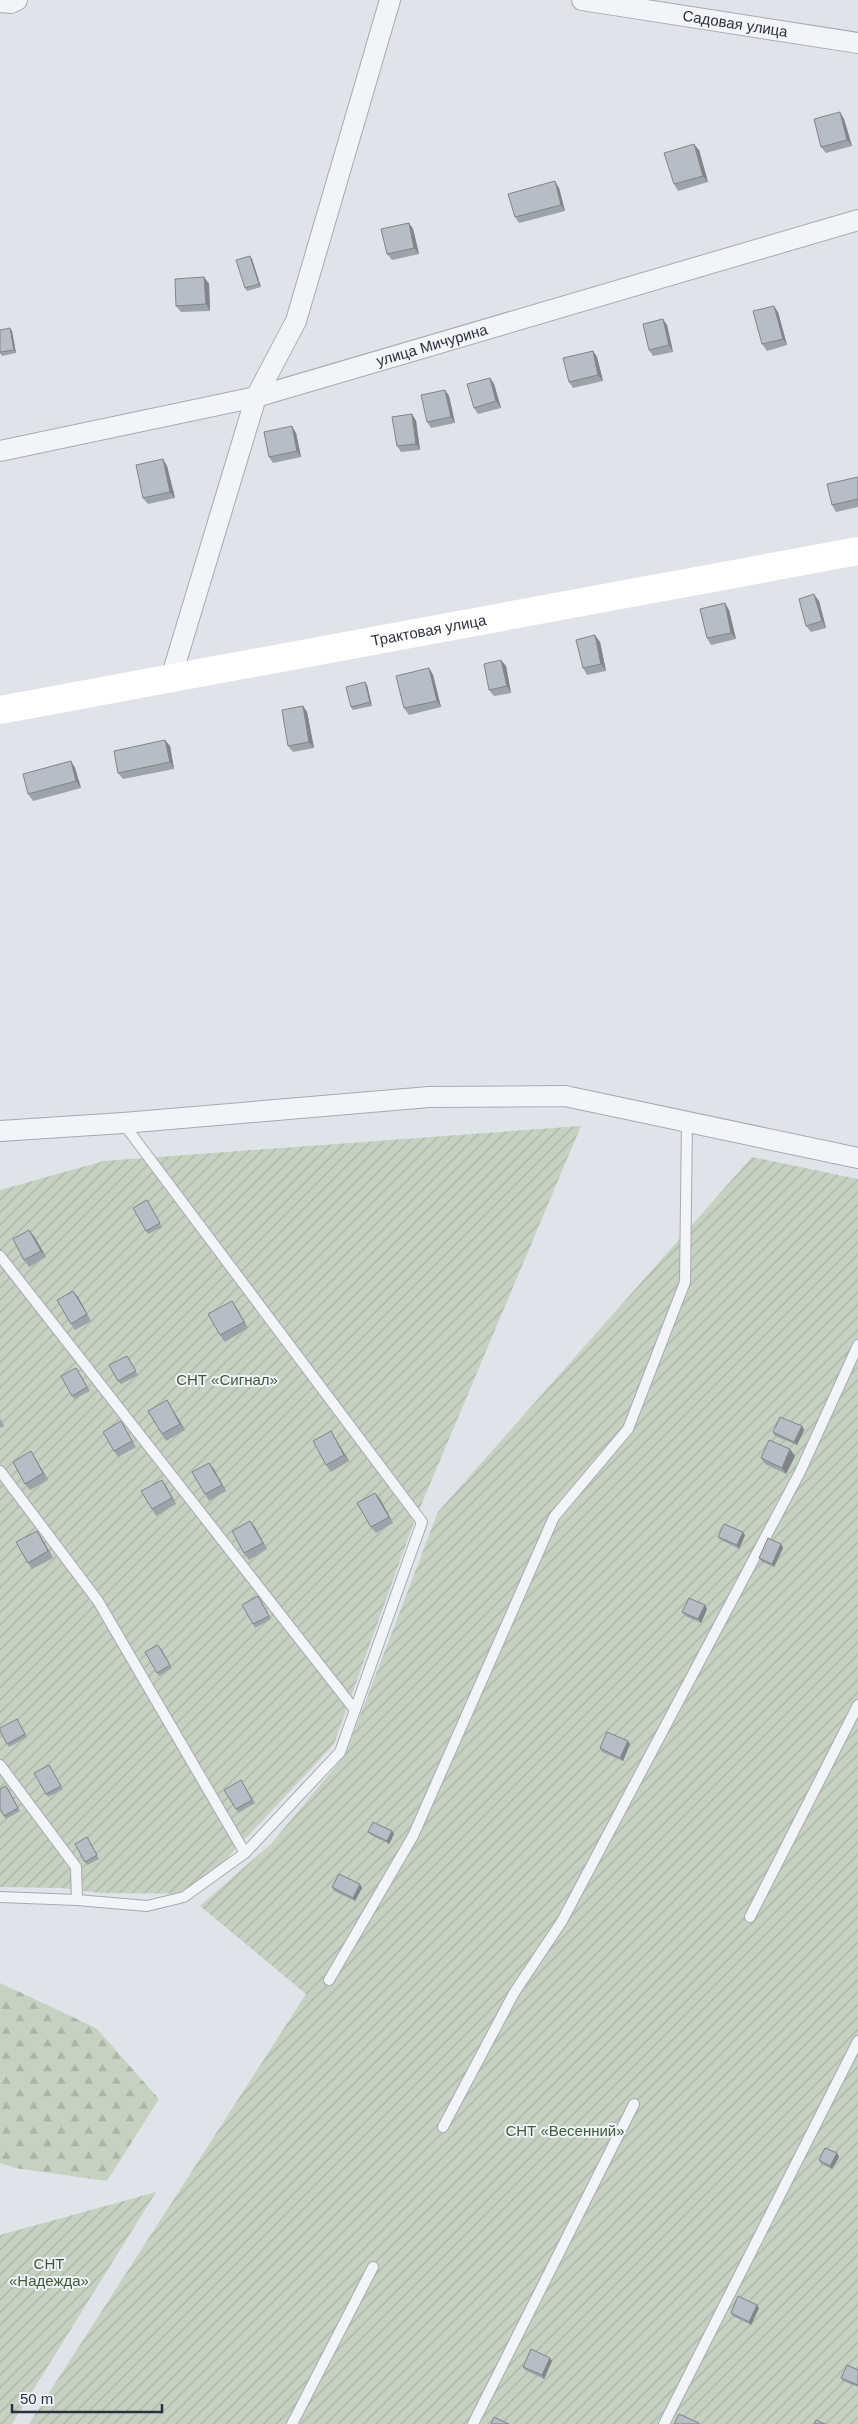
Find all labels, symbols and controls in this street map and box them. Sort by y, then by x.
street label: Садовая улица [681,7,790,40]
street label: улица Мичурина [374,320,490,369]
street label: Трактовая улица [370,611,488,649]
park label: СНТ «Сигнал» [176,1371,278,1388]
park label: СНТ «Весенний» [505,2122,625,2139]
park label: СНТ «Надежда» [9,2255,89,2289]
scale bar [12,2382,162,2414]
text: 50 m [20,2390,53,2407]

